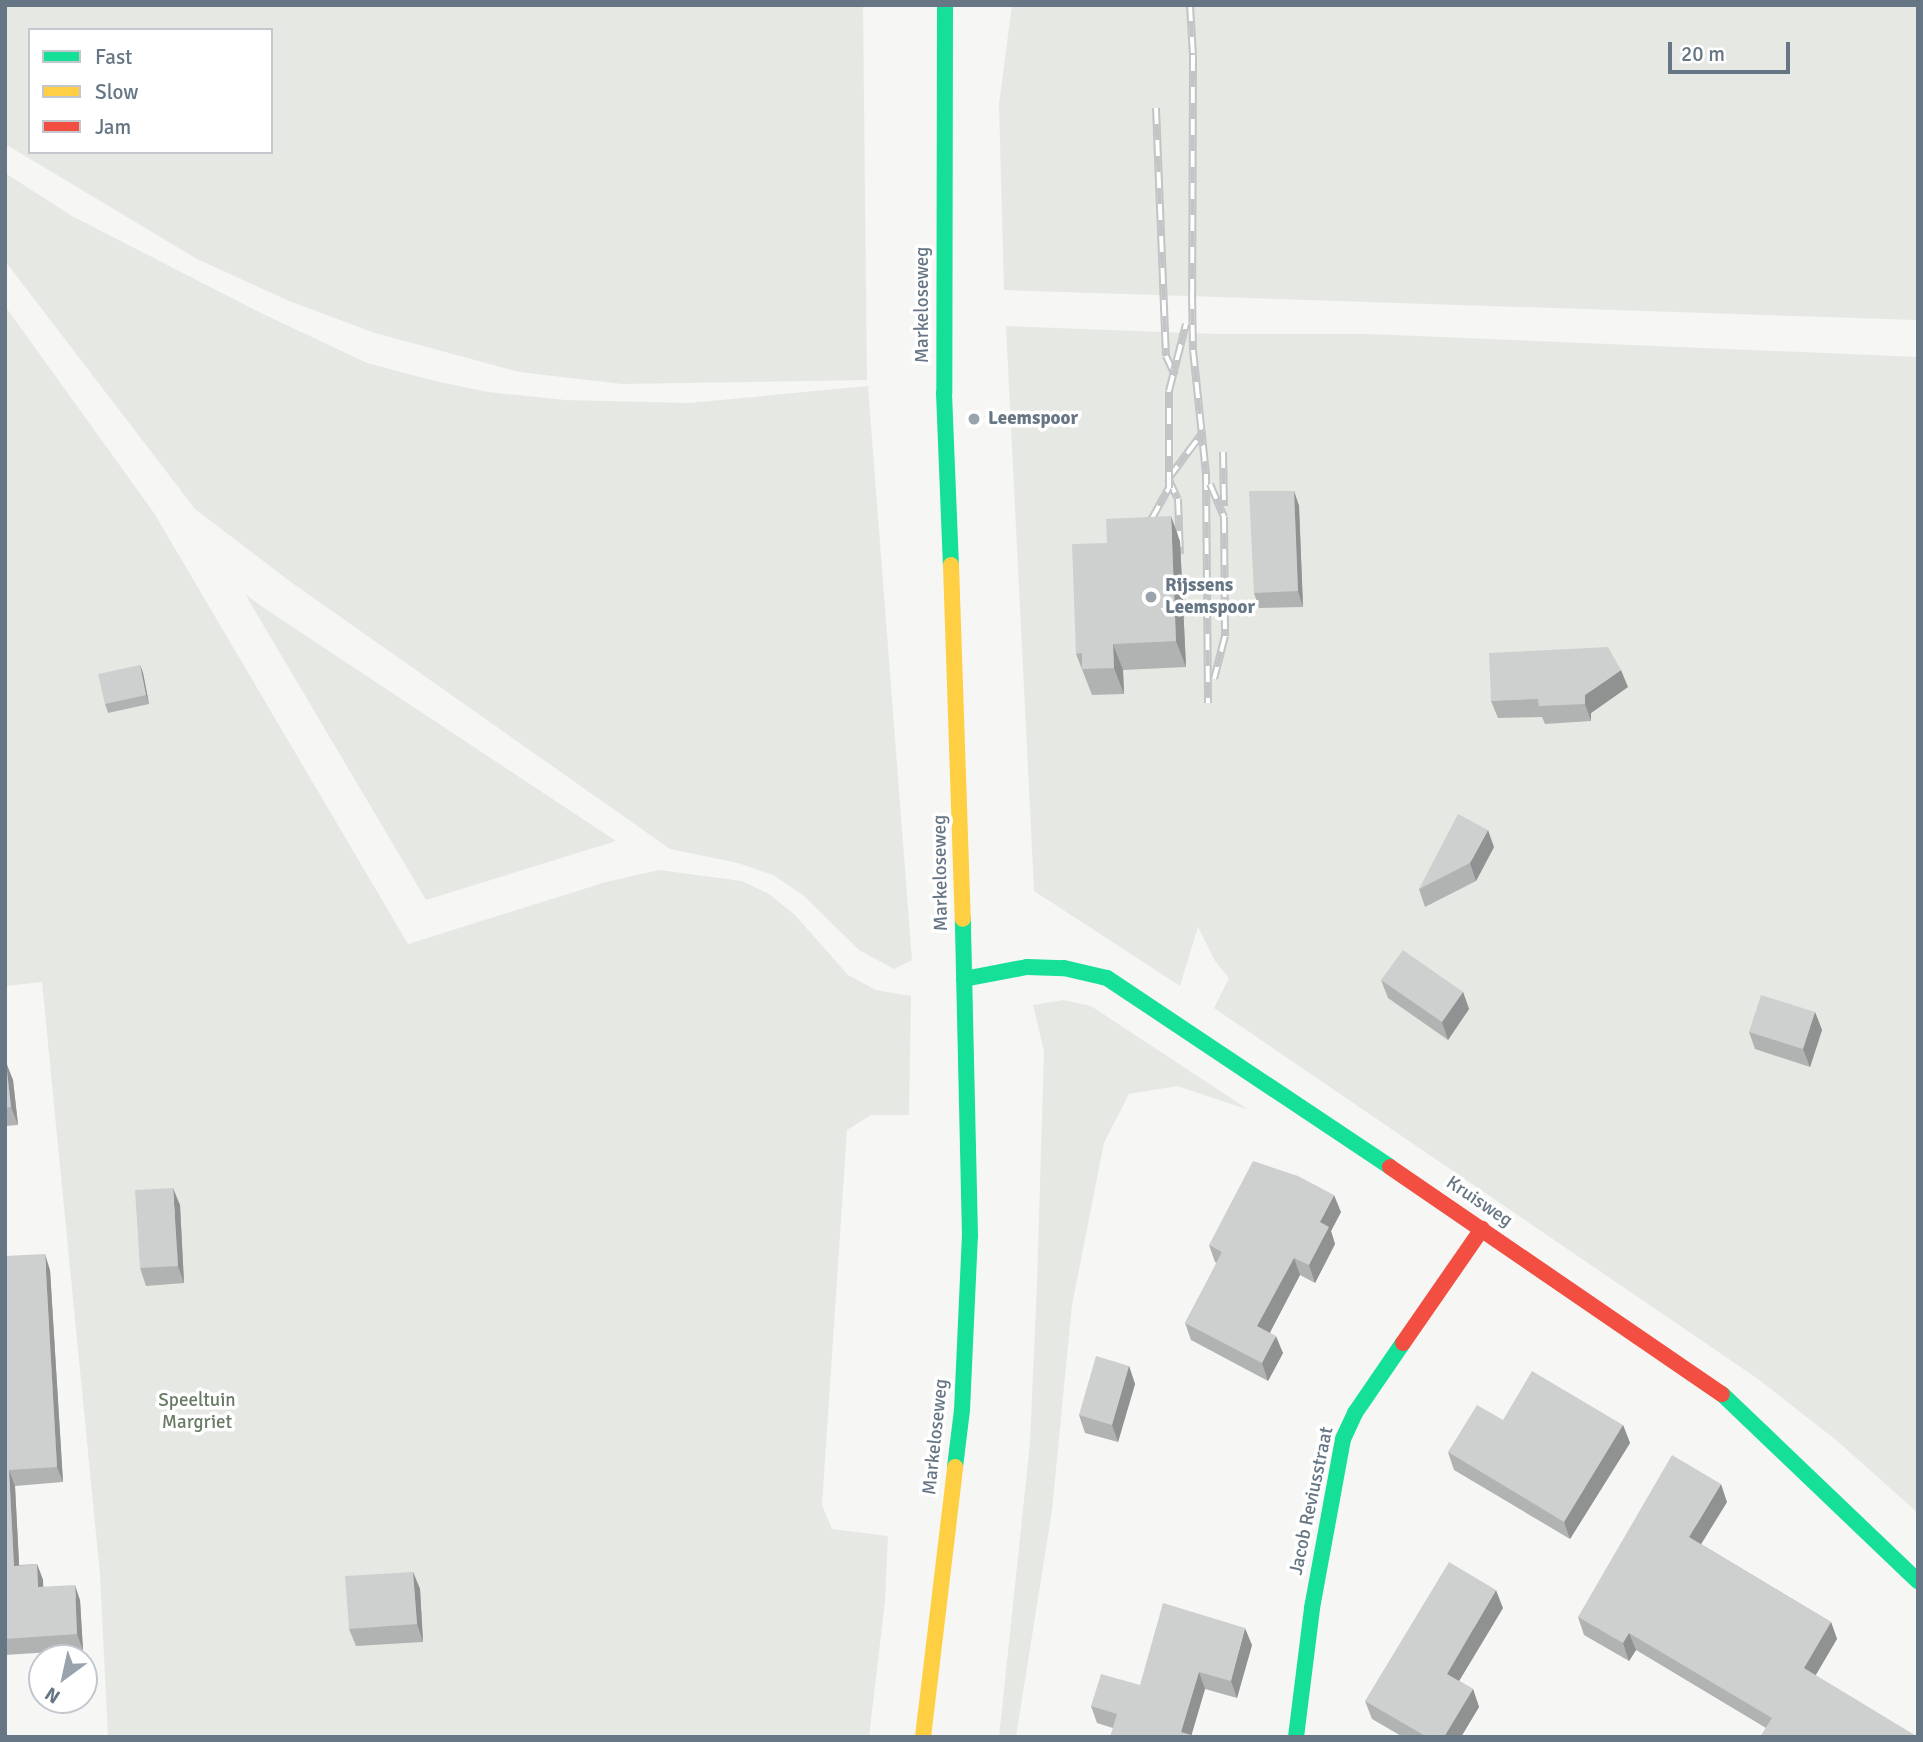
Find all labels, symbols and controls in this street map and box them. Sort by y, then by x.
legend [28,28,273,154]
scale bar [1671,28,1794,72]
text: 20 m [1681,41,1725,67]
text: Fast [95,44,132,70]
text: Slow [95,79,139,105]
text: Jam [95,114,131,140]
street label: Markeloseweg [912,247,934,363]
place label: Leemspoor [988,408,1078,430]
marker: Leemspoor [966,411,982,427]
place label: Rijssens Leemspoor [1165,575,1255,619]
marker: Rijssens Leemspoor [1143,589,1159,605]
street label: Markeloseweg [929,815,953,931]
street label: Kruisweg [1441,1172,1517,1232]
street label: Markeloseweg [919,1378,953,1496]
park label: Speeltuin Margriet [158,1390,236,1434]
street label: Jacob Reviusstraat [1285,1425,1339,1577]
north arrow [28,1644,98,1714]
text: N [41,1681,65,1709]

